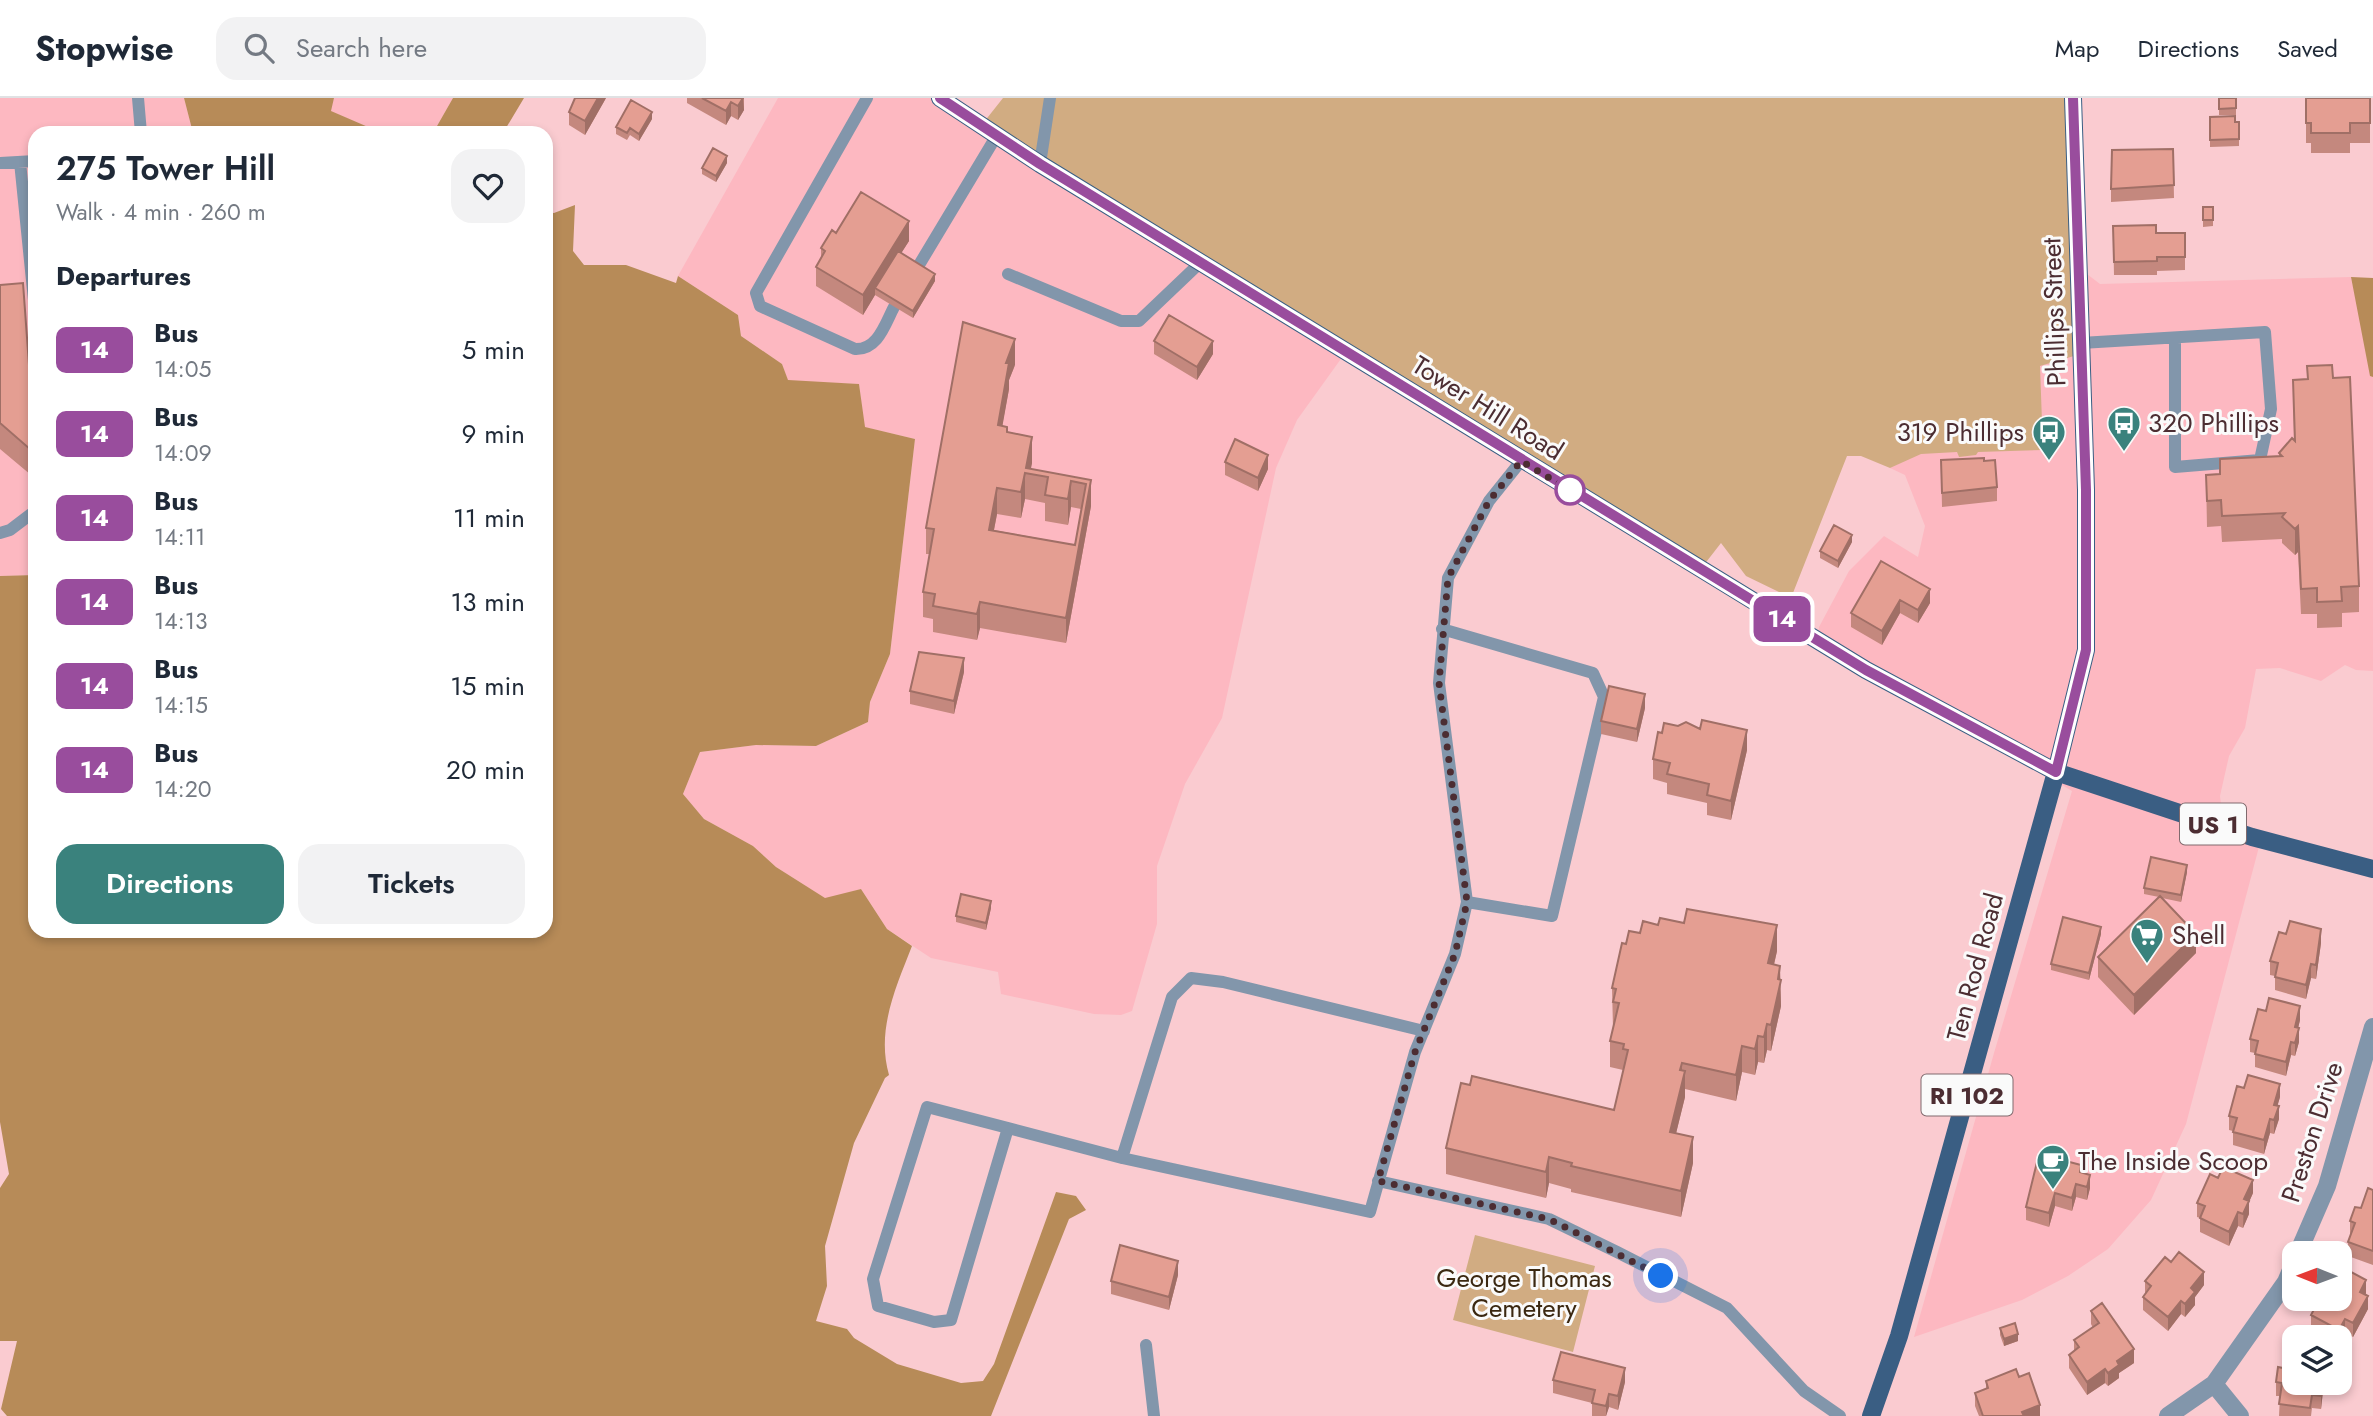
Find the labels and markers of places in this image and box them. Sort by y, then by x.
bus stop icon: 320 Phillips [2105,404,2143,453]
place label: 320 Phillips [2148,404,2279,442]
place label: 319 Phillips [1897,413,2024,451]
bus stop icon: 319 Phillips [2030,413,2068,462]
unlabelled marker [1555,475,1585,505]
supermarket icon: Shell [2128,916,2166,965]
place label: Shell [2172,916,2225,954]
cafe icon: The Inside Scoop [2034,1142,2072,1191]
place label: The Inside Scoop [2078,1142,2268,1180]

